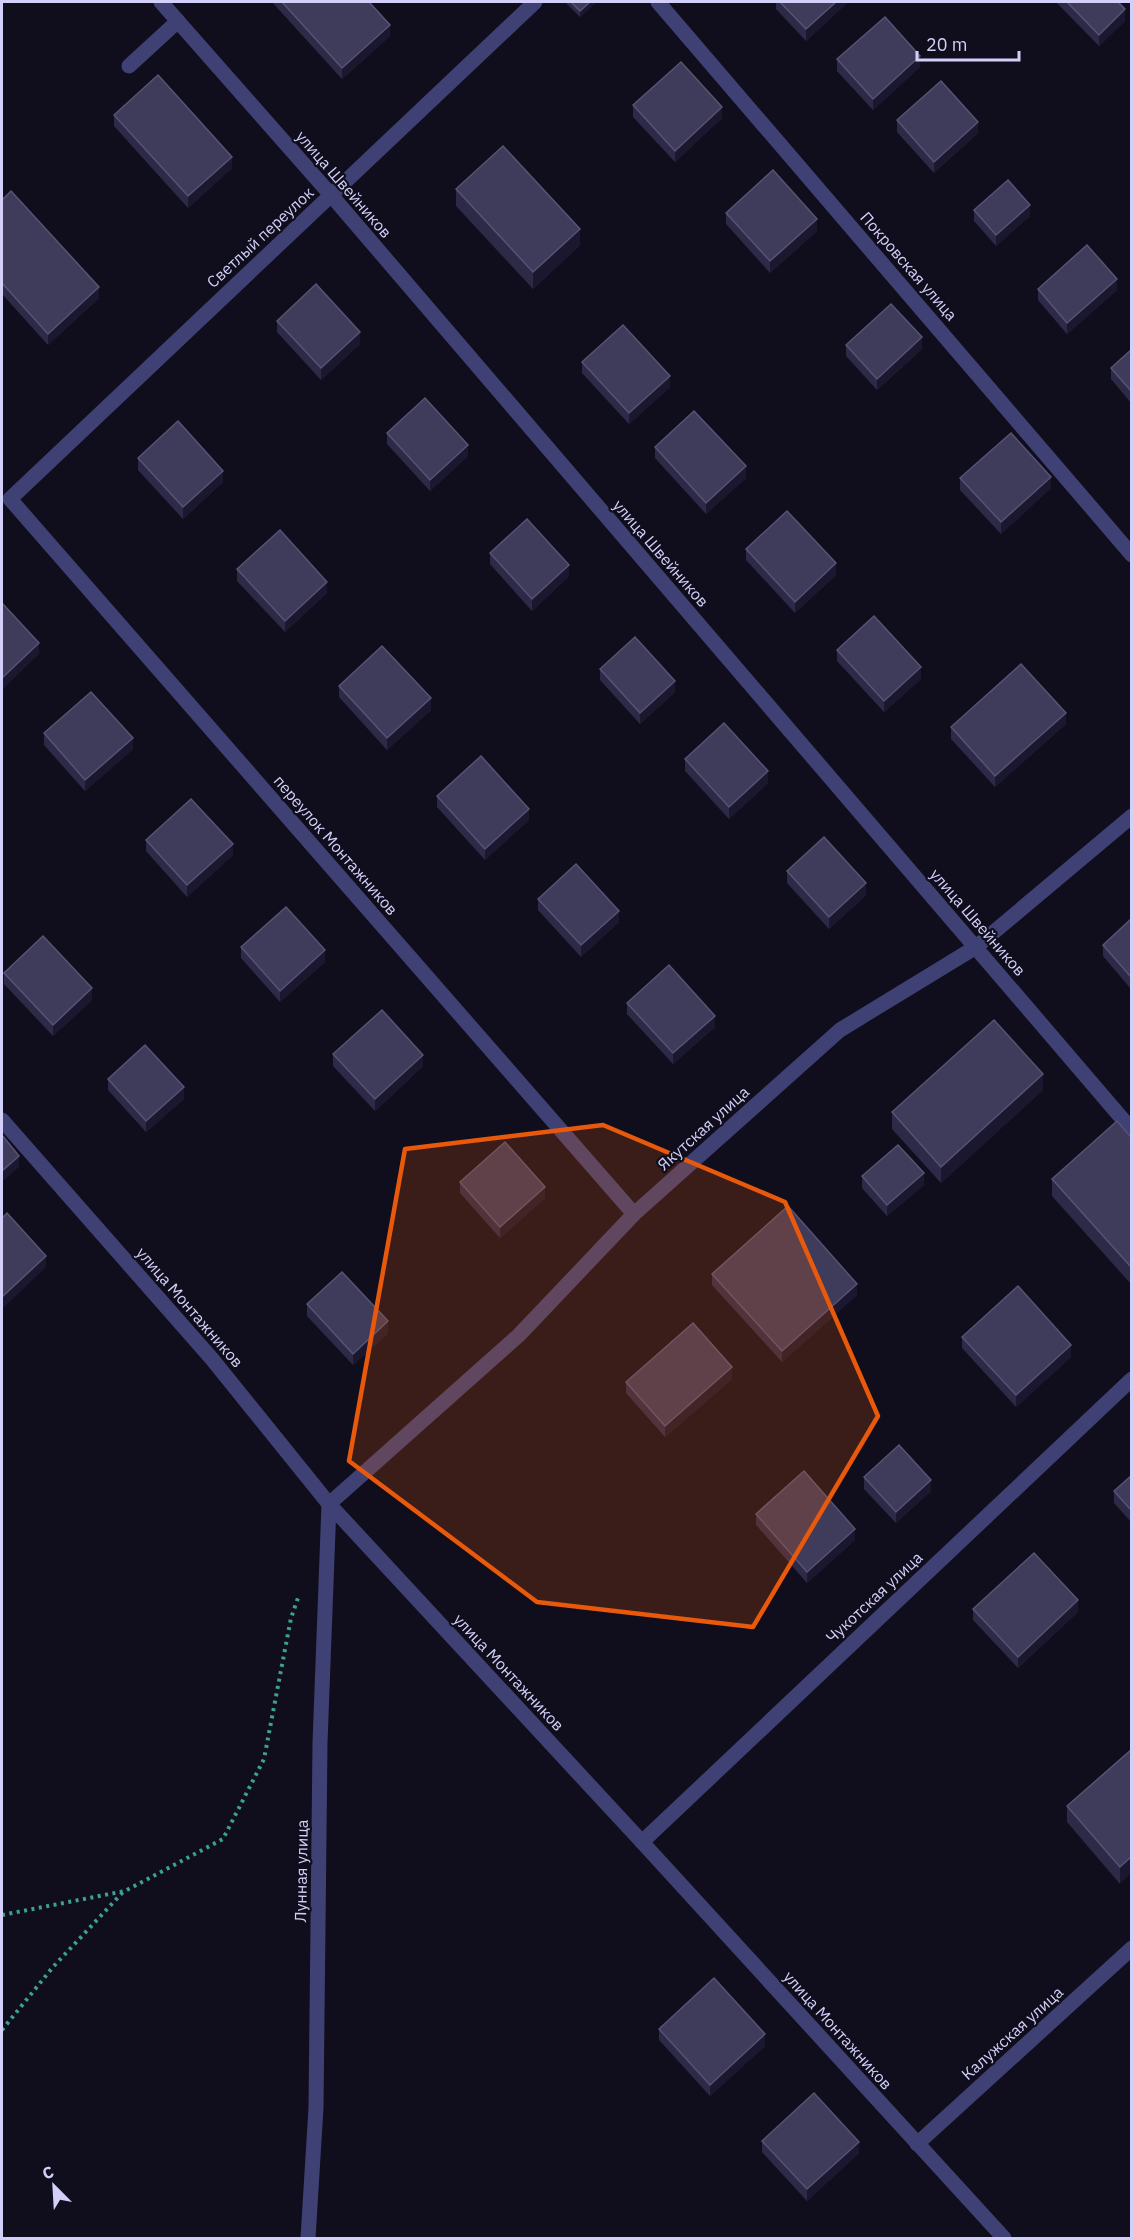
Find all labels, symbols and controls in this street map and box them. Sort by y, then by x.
scale bar [917,24,1019,62]
text: 20 m [926,33,968,56]
street label: улица Швейников [292,126,396,242]
street label: Светлый переулок [202,182,318,292]
street label: Покровская улица [856,207,962,325]
street label: улица Швейников [609,495,713,611]
street label: переулок Монтажников [270,771,402,919]
street label: улица Швейников [926,864,1030,980]
street label: Якутская улица [653,1081,753,1174]
street label: улица Монтажников [132,1243,248,1371]
street label: Чукотская улица [822,1547,927,1647]
street label: улица Монтажников [450,1609,568,1735]
street label: Лунная улица [290,1819,312,1923]
street label: улица Монтажников [779,1966,897,2094]
street label: Калужская улица [957,1982,1067,2084]
north arrow [24,2156,84,2216]
text: С [39,2161,57,2184]

